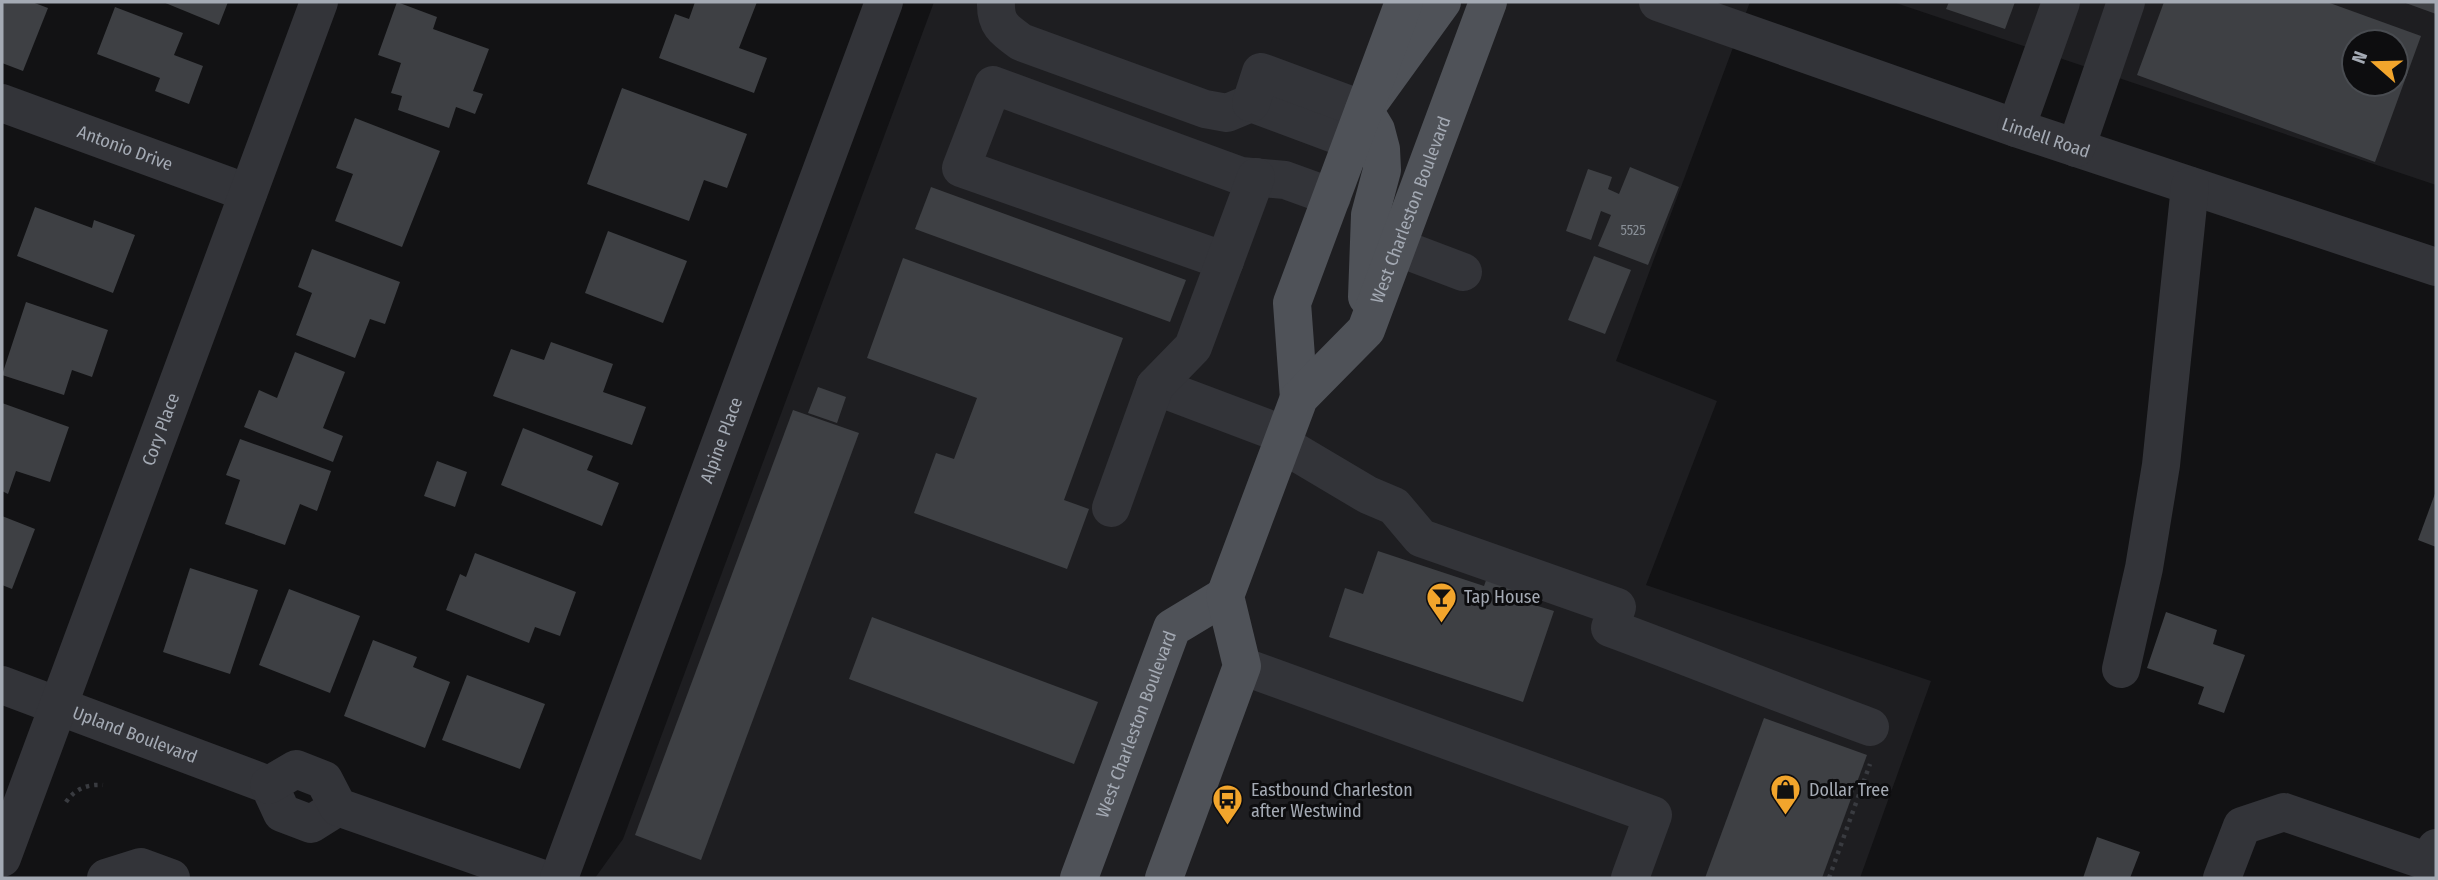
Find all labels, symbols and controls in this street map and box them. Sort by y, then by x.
north arrow [2340,28,2410,98]
text: N [2347,48,2372,67]
street label: West Charleston Boulevard [1366,113,1456,306]
street label: Lindell Road [1999,113,2093,163]
street label: Antonio Drive [74,121,176,176]
house number: 5525 [1620,222,1646,239]
street label: Cory Place [137,390,184,469]
street label: Alpine Place [695,394,747,486]
bar icon: Tap House [1424,580,1458,624]
place label: Tap House [1464,586,1541,608]
street label: West Charleston Boulevard [1091,628,1181,821]
street label: Upland Boulevard [70,701,200,768]
shop icon: Dollar Tree [1769,773,1803,817]
place label: Eastbound Charleston after Westwind [1251,779,1413,822]
place label: Dollar Tree [1809,779,1889,801]
bus stop icon: Eastbound Charleston after Westwind [1211,783,1245,827]

